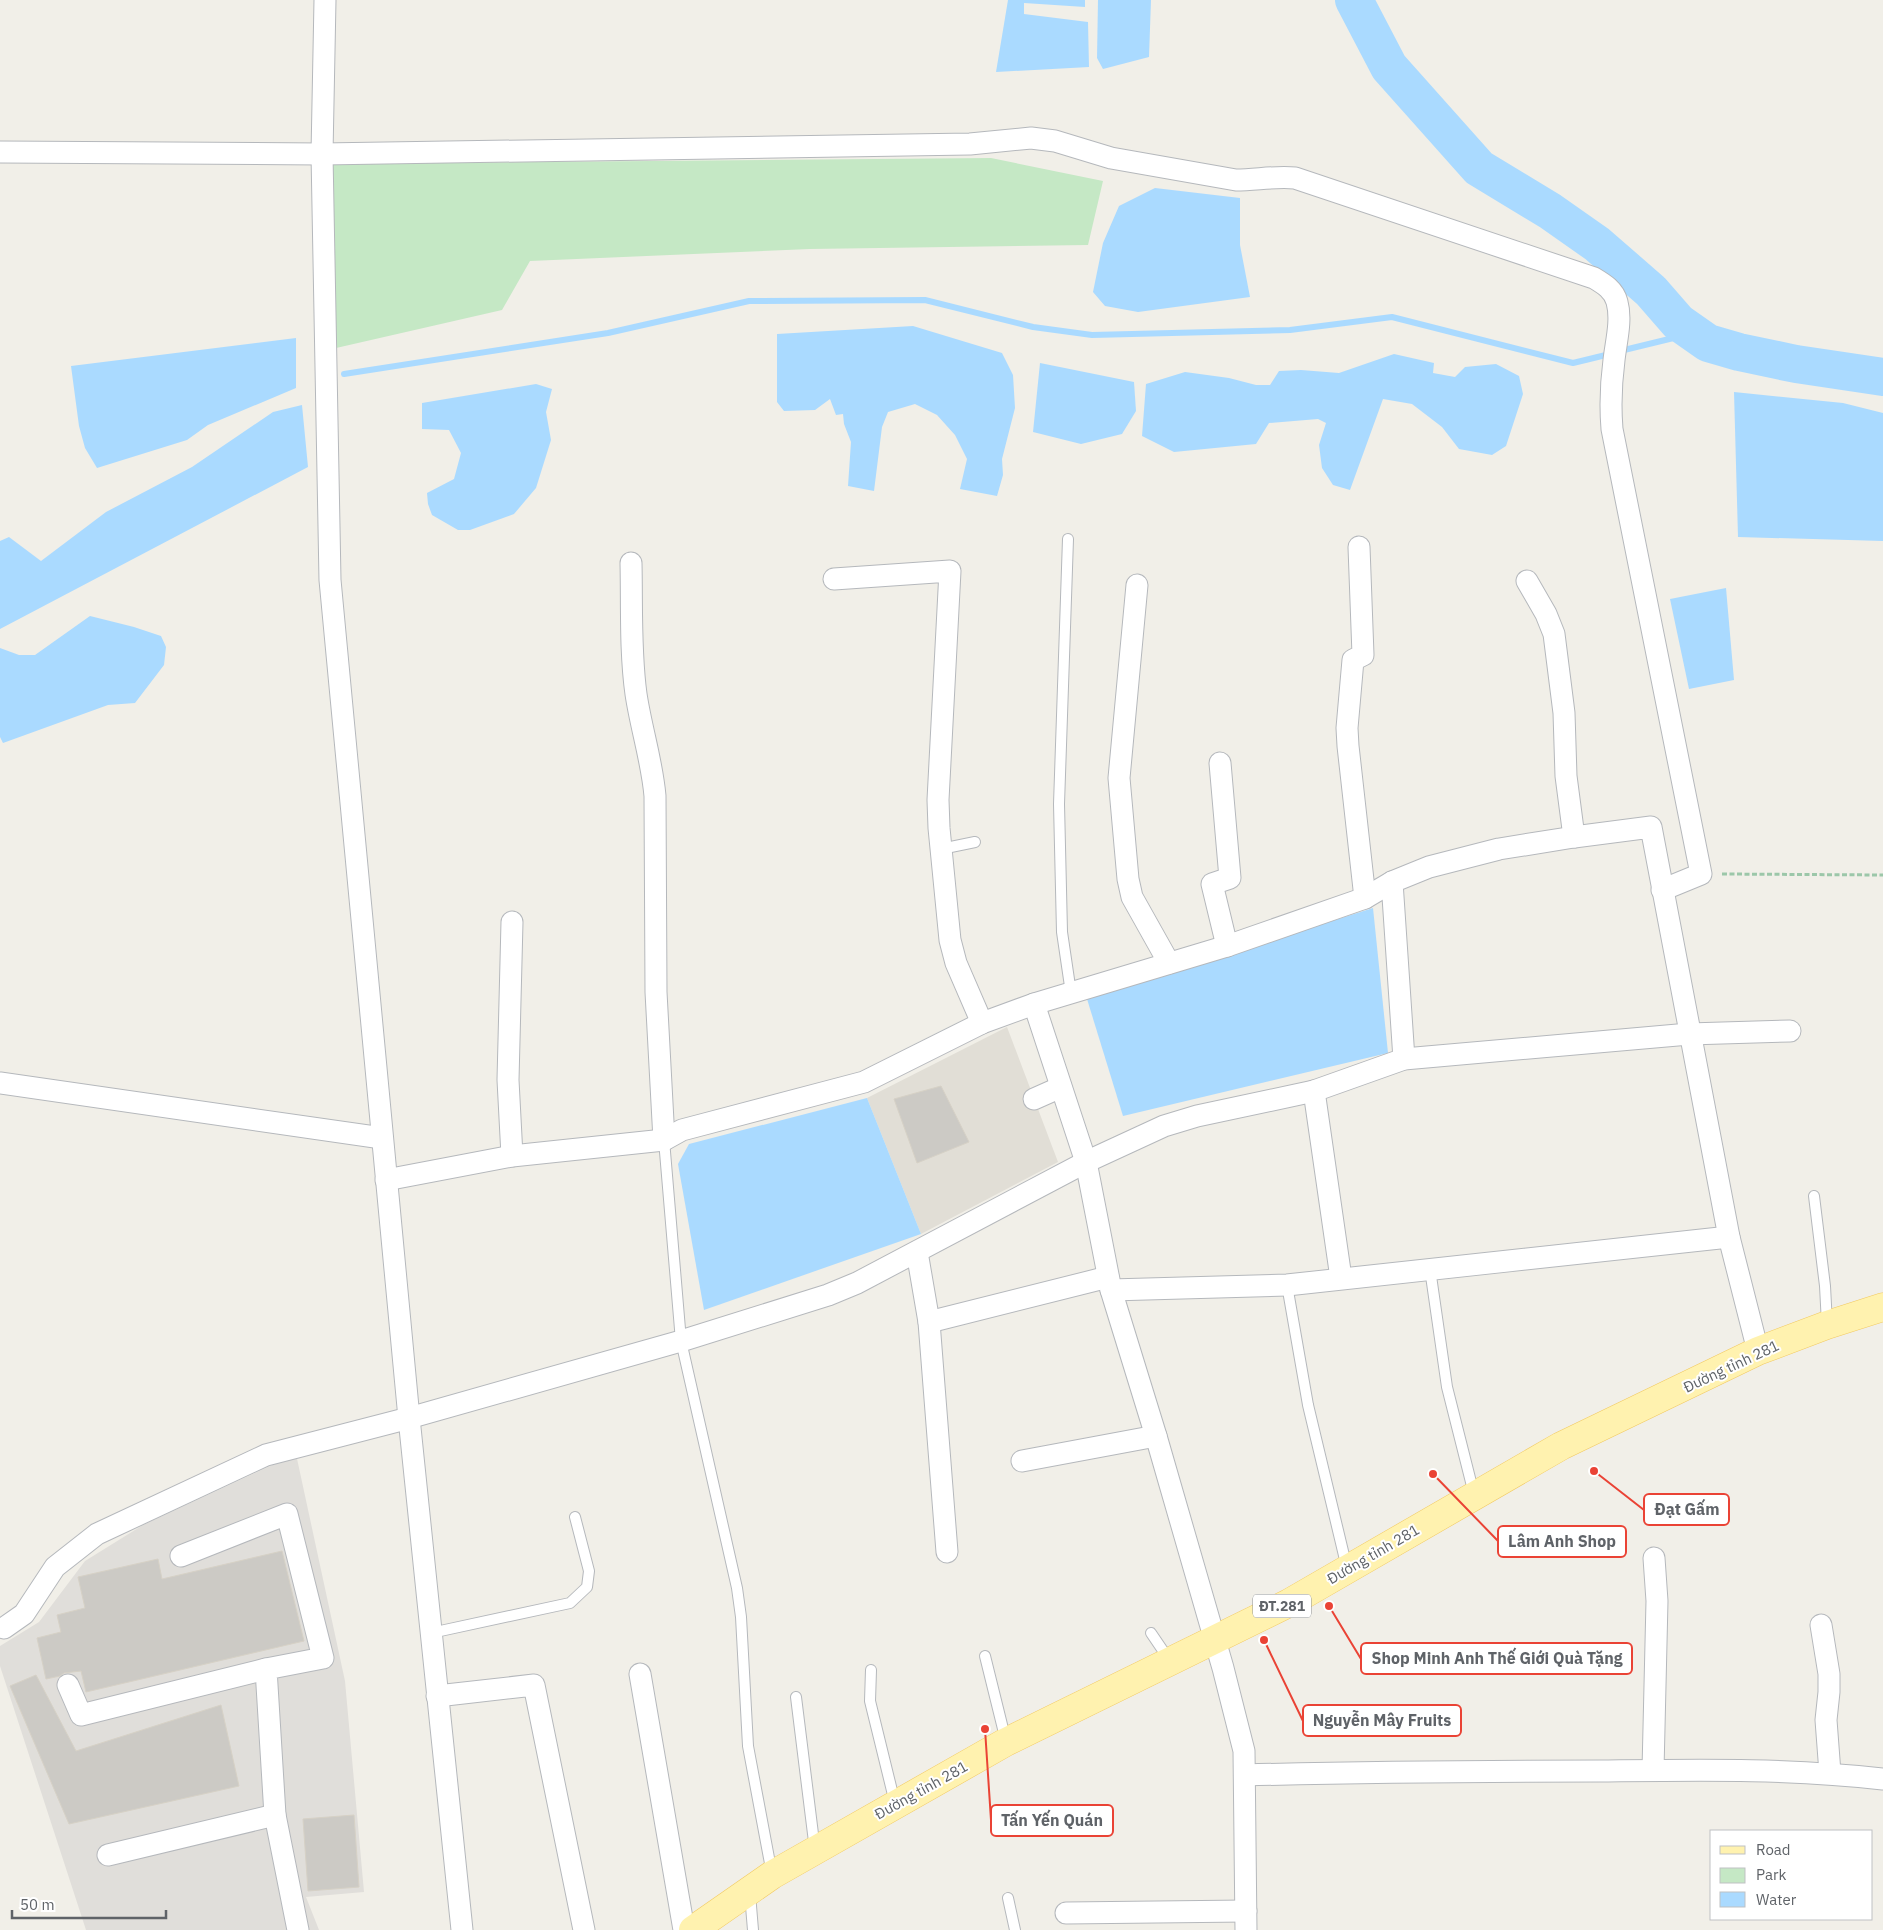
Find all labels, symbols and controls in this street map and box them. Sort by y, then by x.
street label: Đường tỉnh 281 [1680,1335,1782,1397]
callout: Đạt Gấm [1644,1494,1729,1525]
text: Đạt Gấm [1654,1498,1720,1519]
street label: Đường tỉnh 281 [1323,1520,1423,1588]
callout: Lâm Anh Shop [1498,1526,1626,1557]
text: Lâm Anh Shop [1508,1531,1616,1551]
road number: ĐT.281 [1253,1594,1311,1618]
callout: Shop Minh Anh Thế Giới Quà Tặng [1361,1643,1632,1674]
text: Shop Minh Anh Thế Giới Quà Tặng [1371,1647,1623,1668]
callout: Nguyễn Mây Fruits [1303,1705,1461,1736]
text: Nguyễn Mây Fruits [1313,1710,1451,1730]
street label: Đường tỉnh 281 [871,1757,971,1823]
callout: Tấn Yến Quán [991,1805,1113,1836]
text: Tấn Yến Quán [1001,1809,1103,1830]
legend [1710,1830,1873,1920]
text: Road [1756,1840,1791,1859]
text: Park [1756,1865,1786,1884]
scale bar [12,1888,166,1920]
text: Water [1756,1890,1797,1909]
text: 50 m [20,1895,55,1914]

